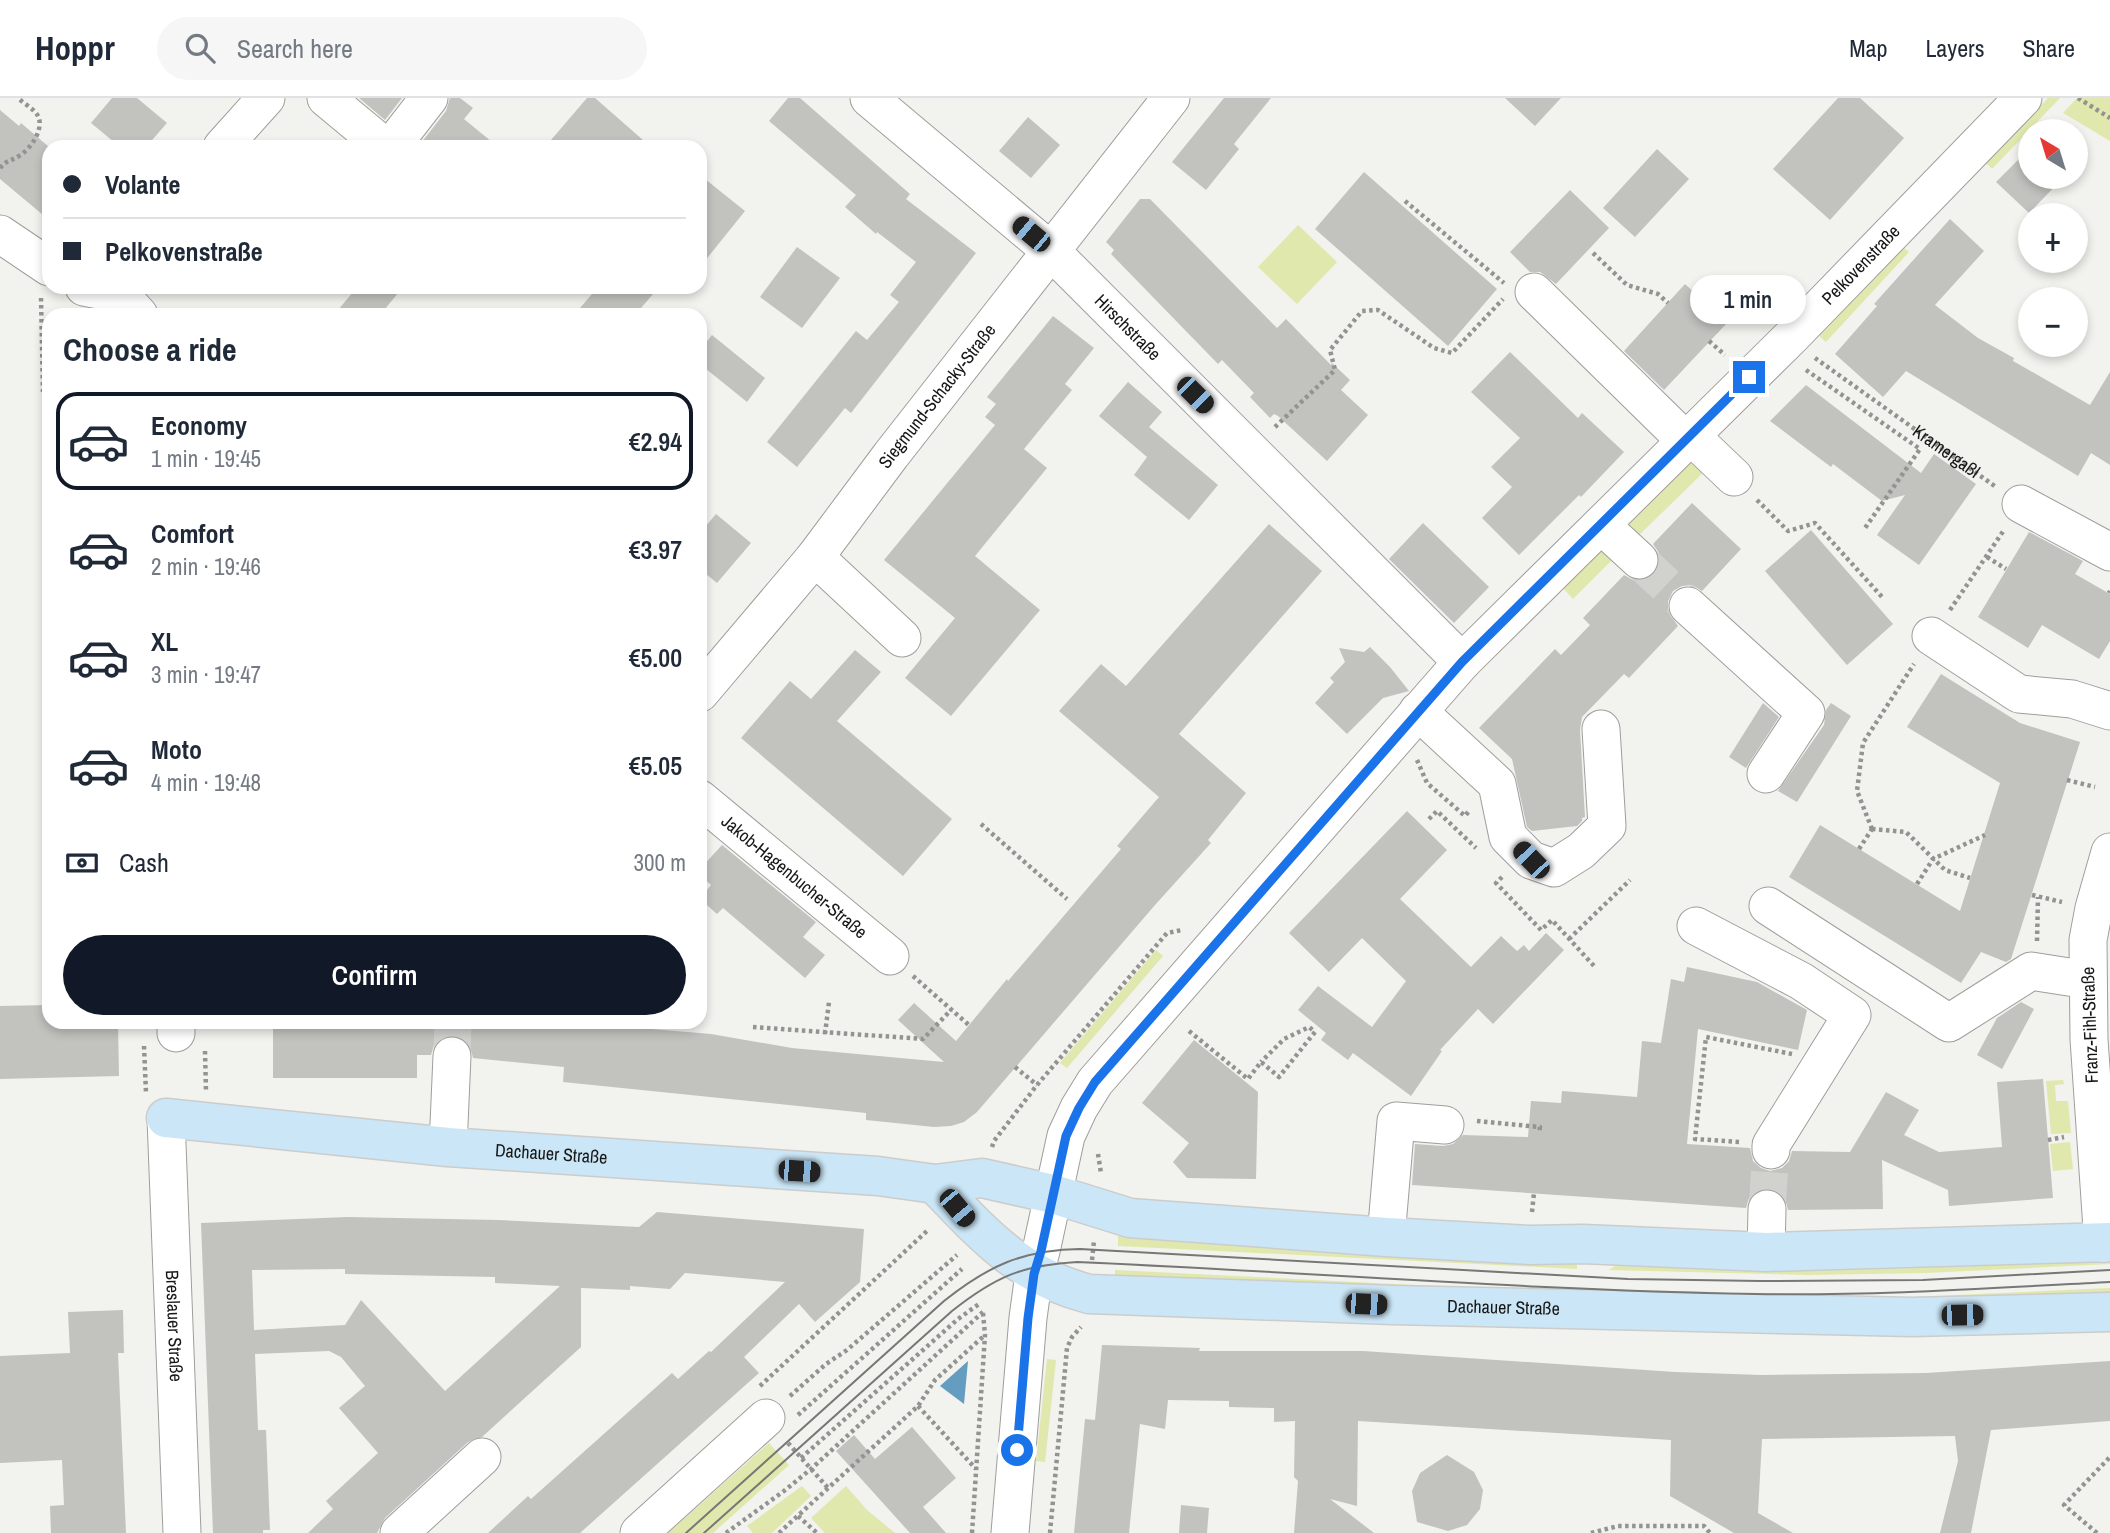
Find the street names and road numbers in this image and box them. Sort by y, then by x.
street label: Pelkovenstraße [1816,219,1905,310]
street label: Hirschstraße [1089,288,1167,366]
street label: Siegmund-Schacky-Straße [872,318,1001,473]
street label: Kramergaßl [1908,418,1985,484]
street label: Jakob-Hagenbucher-Straße [716,809,873,944]
street label: Franz-Fihl-Straße [2075,966,2104,1084]
street label: Dachauer Straße [494,1137,608,1170]
street label: Breslauer Straße [160,1270,189,1382]
street label: Dachauer Straße [1447,1293,1560,1321]

